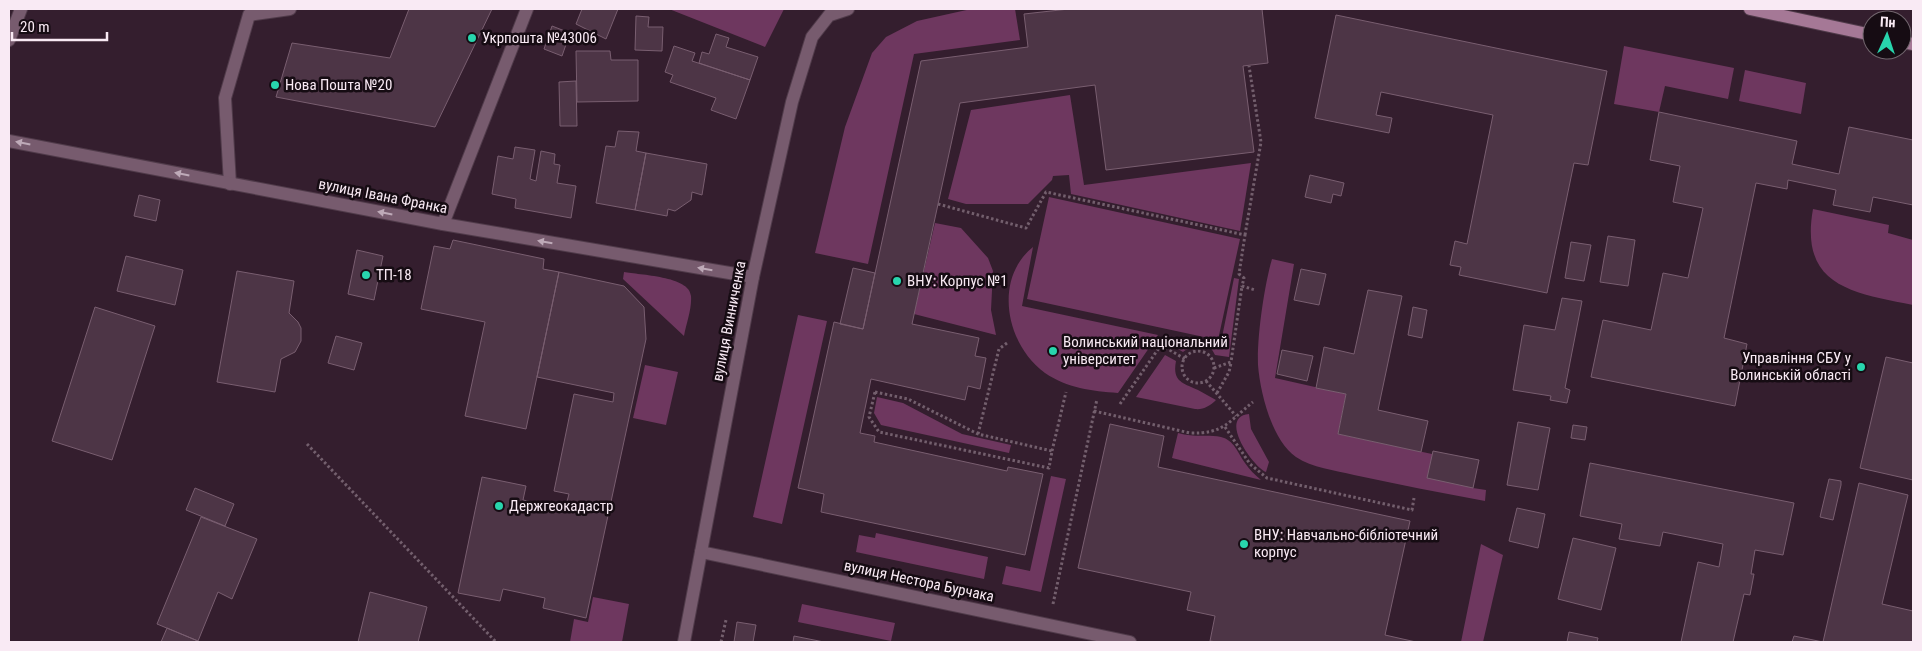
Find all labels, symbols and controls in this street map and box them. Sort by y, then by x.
scale bar [12,10,108,42]
north arrow [1862,10,1912,60]
text: Пн [1879,14,1896,30]
text: 20 m [20,18,50,36]
place label: Укрпошта №43006 [482,29,597,47]
marker: Укрпошта №43006 [466,32,478,44]
place label: Нова Пошта №20 [285,76,392,94]
marker: Нова Пошта №20 [269,79,281,91]
one-way arrow [14,139,30,147]
one-way arrow [174,170,190,178]
street label: вулиця Івана Франка [317,175,449,217]
one-way arrow [377,209,393,217]
one-way arrow [537,237,553,245]
street label: вулиця Винниченка [708,259,750,383]
one-way arrow [697,265,713,273]
place label: ТП-18 [376,266,412,284]
marker: ТП-18 [360,269,372,281]
place label: ВНУ: Корпус №1 [907,272,1008,290]
marker: ВНУ: Корпус №1 [891,275,903,287]
place label: Волинський національний університет [1063,333,1228,368]
marker: Волинський національний університет [1047,345,1059,357]
place label: Управління СБУ у Волинській області [1730,349,1851,384]
marker: Управління СБУ у Волинській області [1855,361,1867,373]
place label: Держгеокадастр [509,497,613,515]
marker: Держгеокадастр [493,500,505,512]
place label: ВНУ: Навчально-бібліотечний корпус [1254,526,1438,561]
marker: ВНУ: Навчально-бібліотечний корпус [1238,538,1250,550]
street label: вулиця Нестора Бурчака [842,556,996,606]

